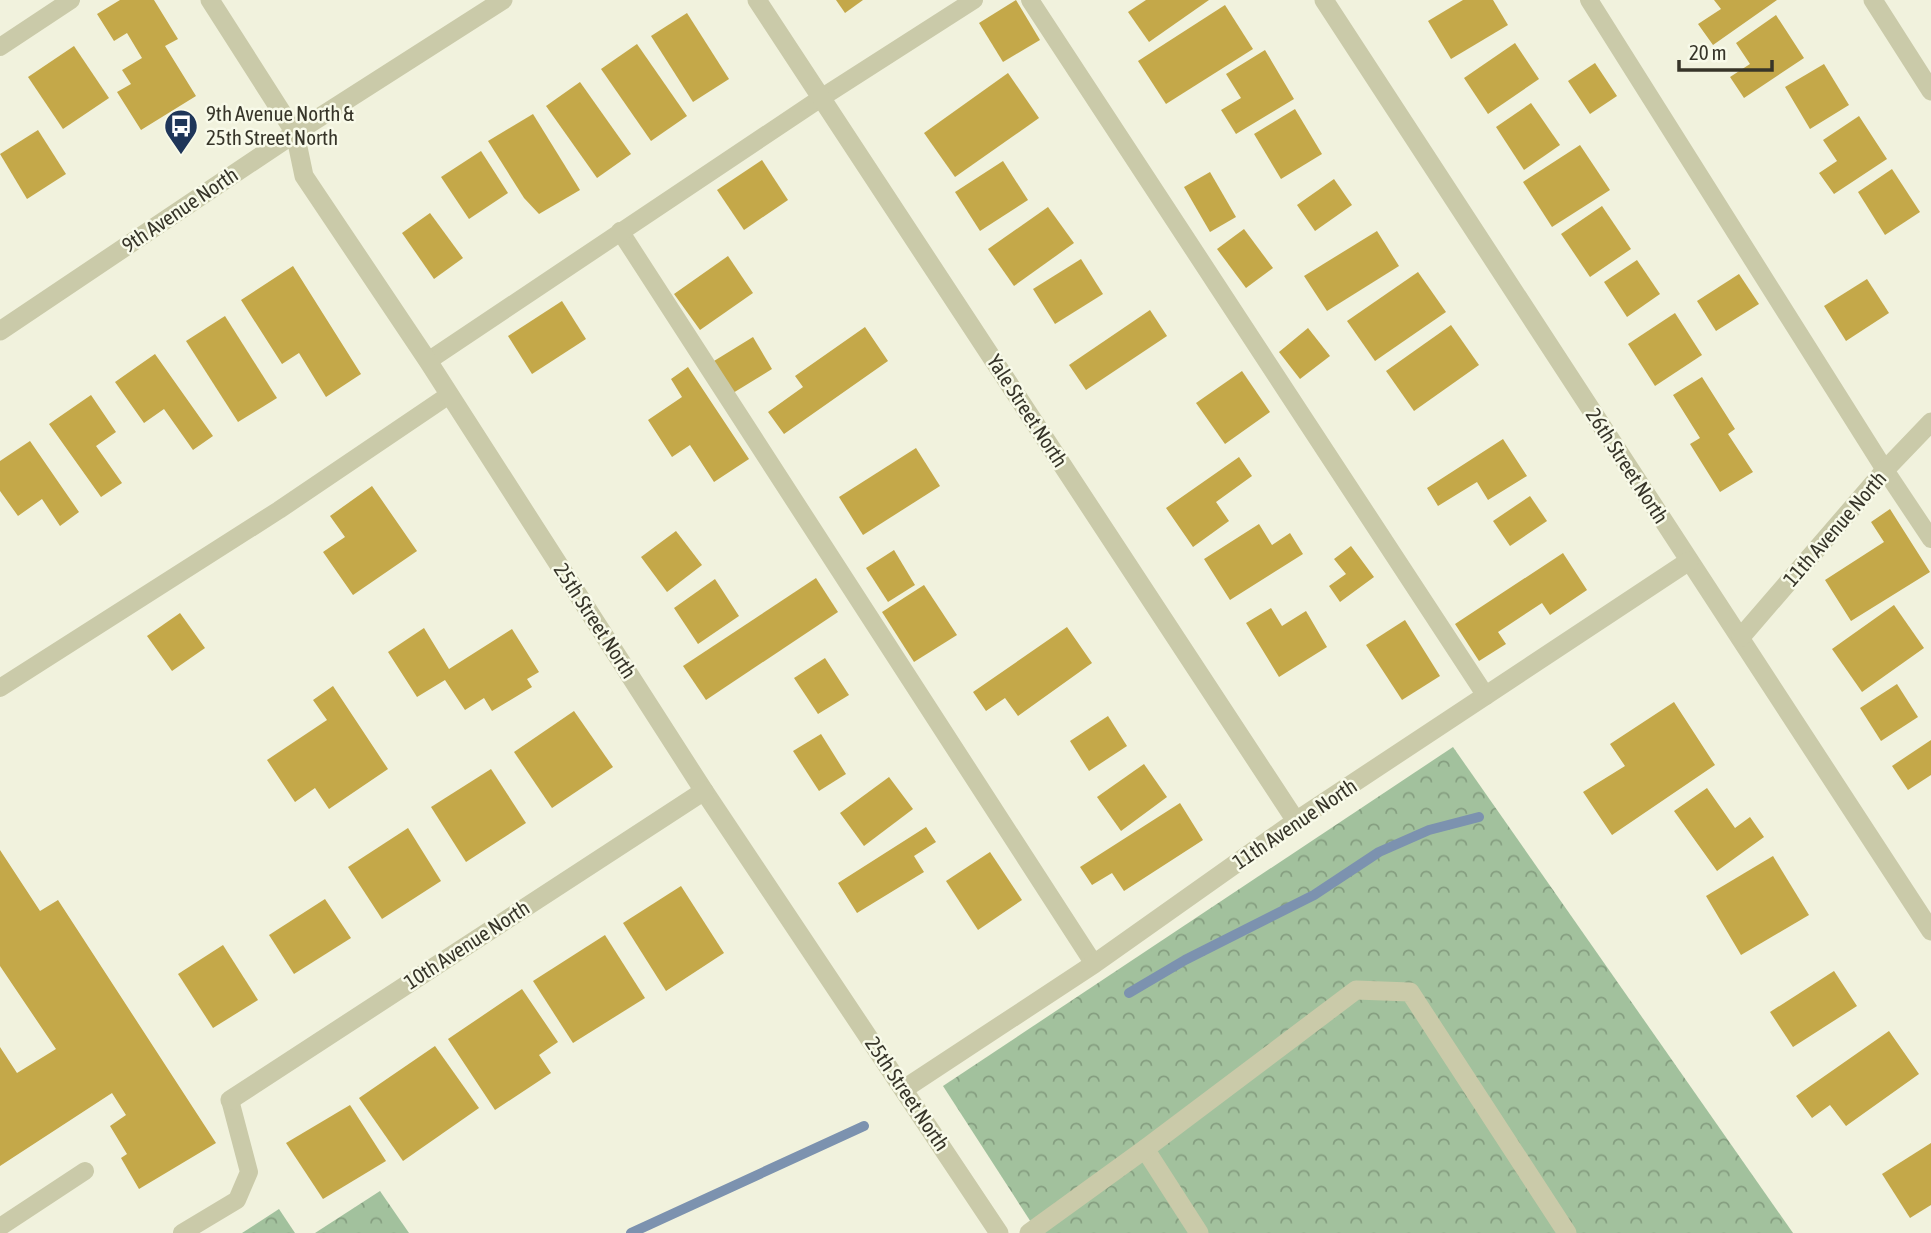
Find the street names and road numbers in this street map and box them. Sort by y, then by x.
street label: 9th Avenue North [117,162,242,257]
street label: Yale Street North [983,350,1073,471]
street label: 26th Street North [1582,403,1674,527]
street label: 11th Avenue North [1778,466,1891,591]
street label: 25th Street North [550,558,642,682]
street label: 11th Avenue North [1228,773,1361,873]
street label: 10th Avenue North [399,895,534,994]
street label: 25th Street North [861,1032,955,1155]

